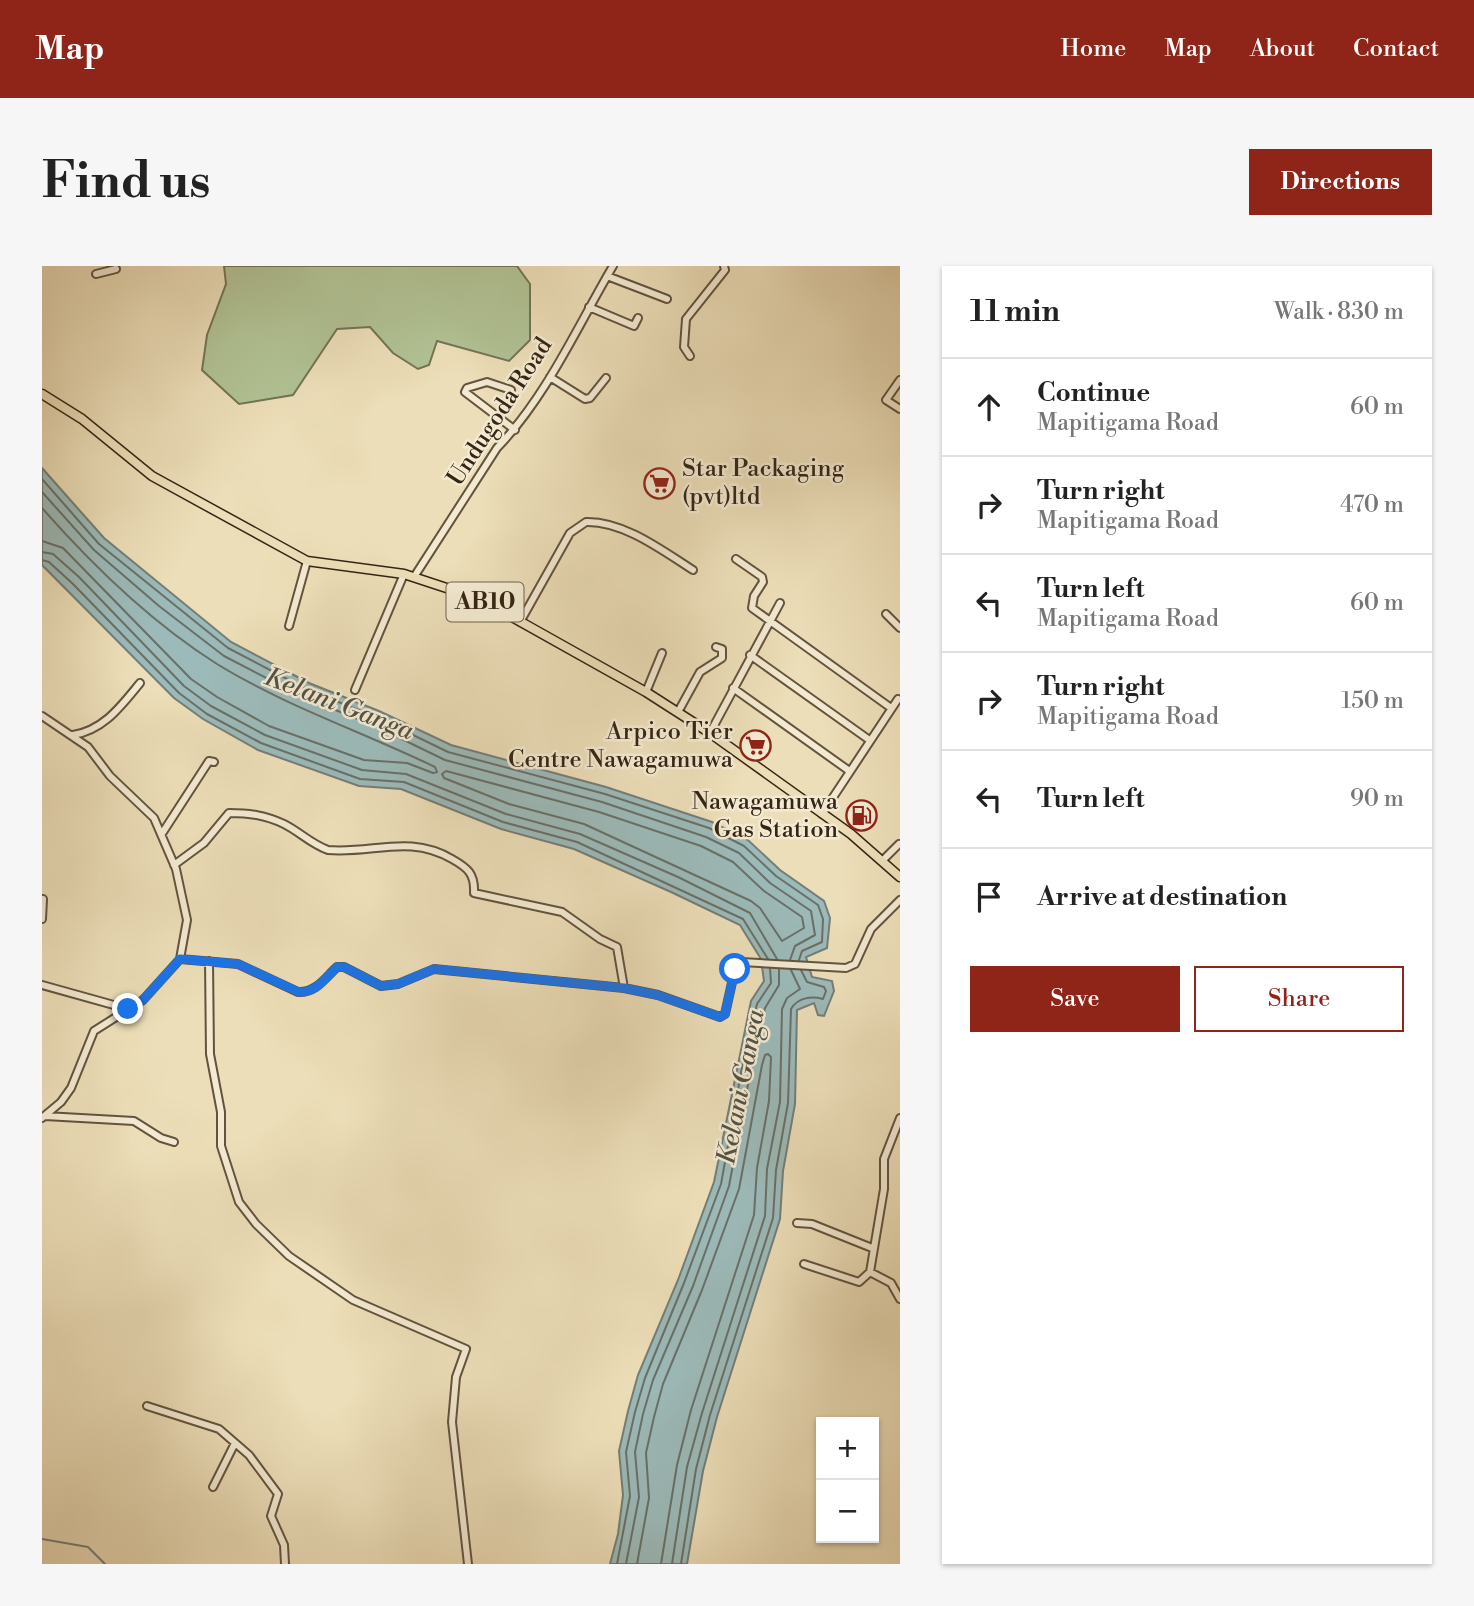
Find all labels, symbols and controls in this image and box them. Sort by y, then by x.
text: Map [35,29,104,70]
text: Home [1061,34,1126,64]
text: Map [1164,34,1212,64]
text: About [1250,34,1315,64]
text: Contact [1353,34,1439,64]
button: Directions [1249,149,1432,215]
text: Find us [42,152,211,213]
text: 11 min [970,293,1060,331]
text: Walk · 830 m [1274,298,1404,326]
street label: Undugoda Road [441,332,559,492]
text: Continue [1037,377,1150,409]
icon: ahead [970,388,1008,426]
text: 60 m [1350,393,1404,421]
text: Mapitigama Road [1037,409,1219,437]
place label: Star Packaging (pvt)ltd [682,454,845,512]
supermarket icon: Star Packaging (pvt)ltd [642,466,676,500]
text: Turn right [1037,475,1165,507]
icon: right [970,486,1008,524]
text: 470 m [1340,491,1404,519]
text: Mapitigama Road [1037,507,1219,535]
text: Turn left [1037,573,1145,605]
road number: AB10 [446,582,523,622]
icon: left [970,584,1008,622]
text: 60 m [1350,589,1404,617]
text: Mapitigama Road [1037,605,1219,633]
water label: Kelani Ganga [260,661,419,747]
text: Turn right [1037,671,1165,703]
icon: right [970,682,1008,720]
text: 150 m [1341,687,1404,715]
text: Mapitigama Road [1037,703,1219,731]
place label: Arpico Tier Centre Nawagamuwa [508,717,734,775]
supermarket icon: Arpico Tier Centre Nawagamuwa [739,729,773,763]
icon: left [970,780,1008,818]
text: Turn left [1037,783,1145,815]
text: 90 m [1350,785,1404,813]
place label: Nawagamuwa Gas Station [692,787,839,845]
fuel station icon: Nawagamuwa Gas Station [844,799,878,833]
icon: arrive [970,878,1008,916]
text: Arrive at destination [1037,881,1287,913]
route start [719,953,750,984]
button: Save [970,966,1180,1032]
button: Share [1194,966,1404,1032]
route end [112,993,143,1024]
water label: Kelani Ganga [710,1006,772,1167]
map controls [816,1417,879,1543]
button: + [816,1417,879,1480]
button: − [816,1480,879,1543]

